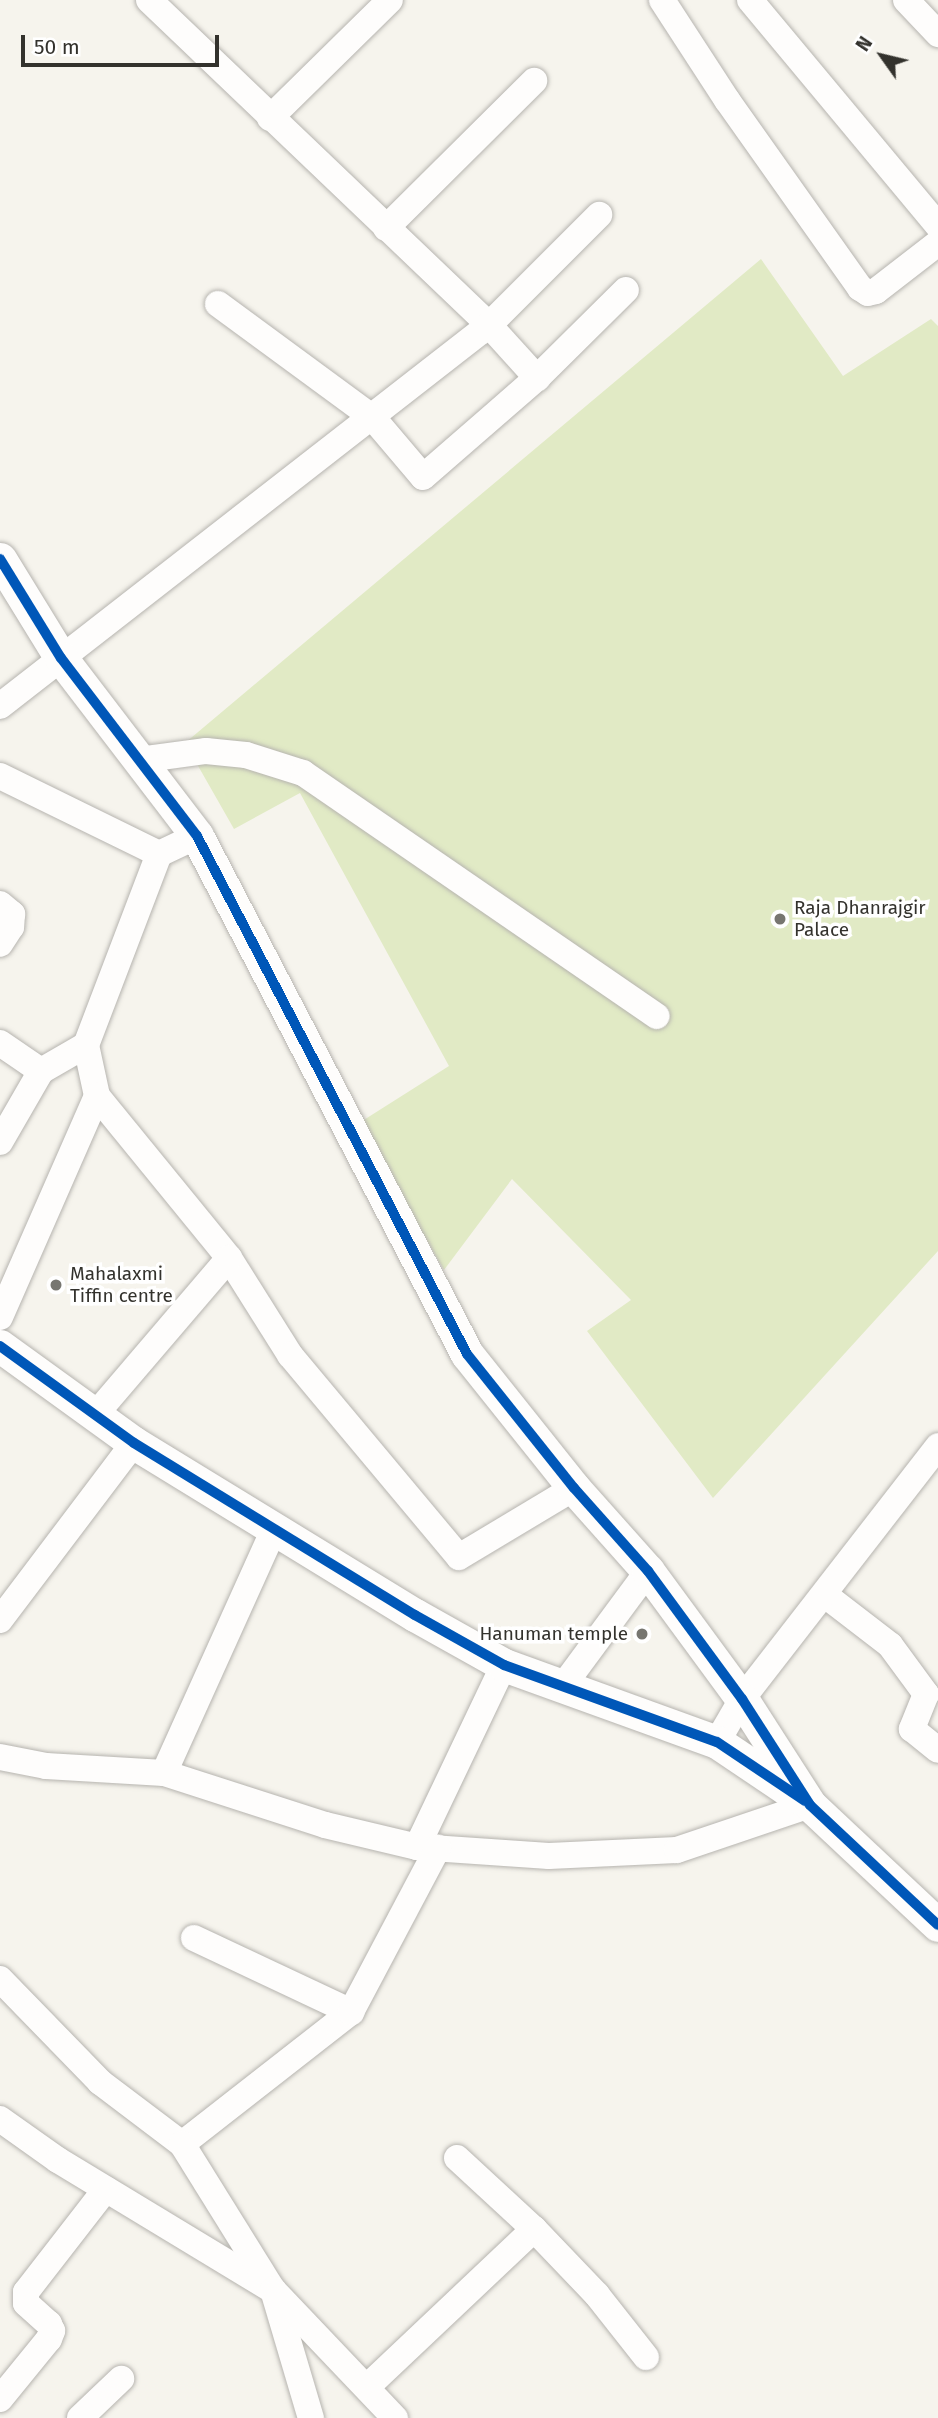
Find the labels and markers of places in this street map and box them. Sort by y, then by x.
place label: Raja Dhanrajgir Palace [794,897,926,941]
marker: Raja Dhanrajgir Palace [772,911,788,927]
place label: Mahalaxmi Tiffin centre [70,1263,173,1307]
marker: Mahalaxmi Tiffin centre [48,1277,64,1293]
place label: Hanuman temple [479,1623,628,1645]
marker: Hanuman temple [634,1626,650,1642]

